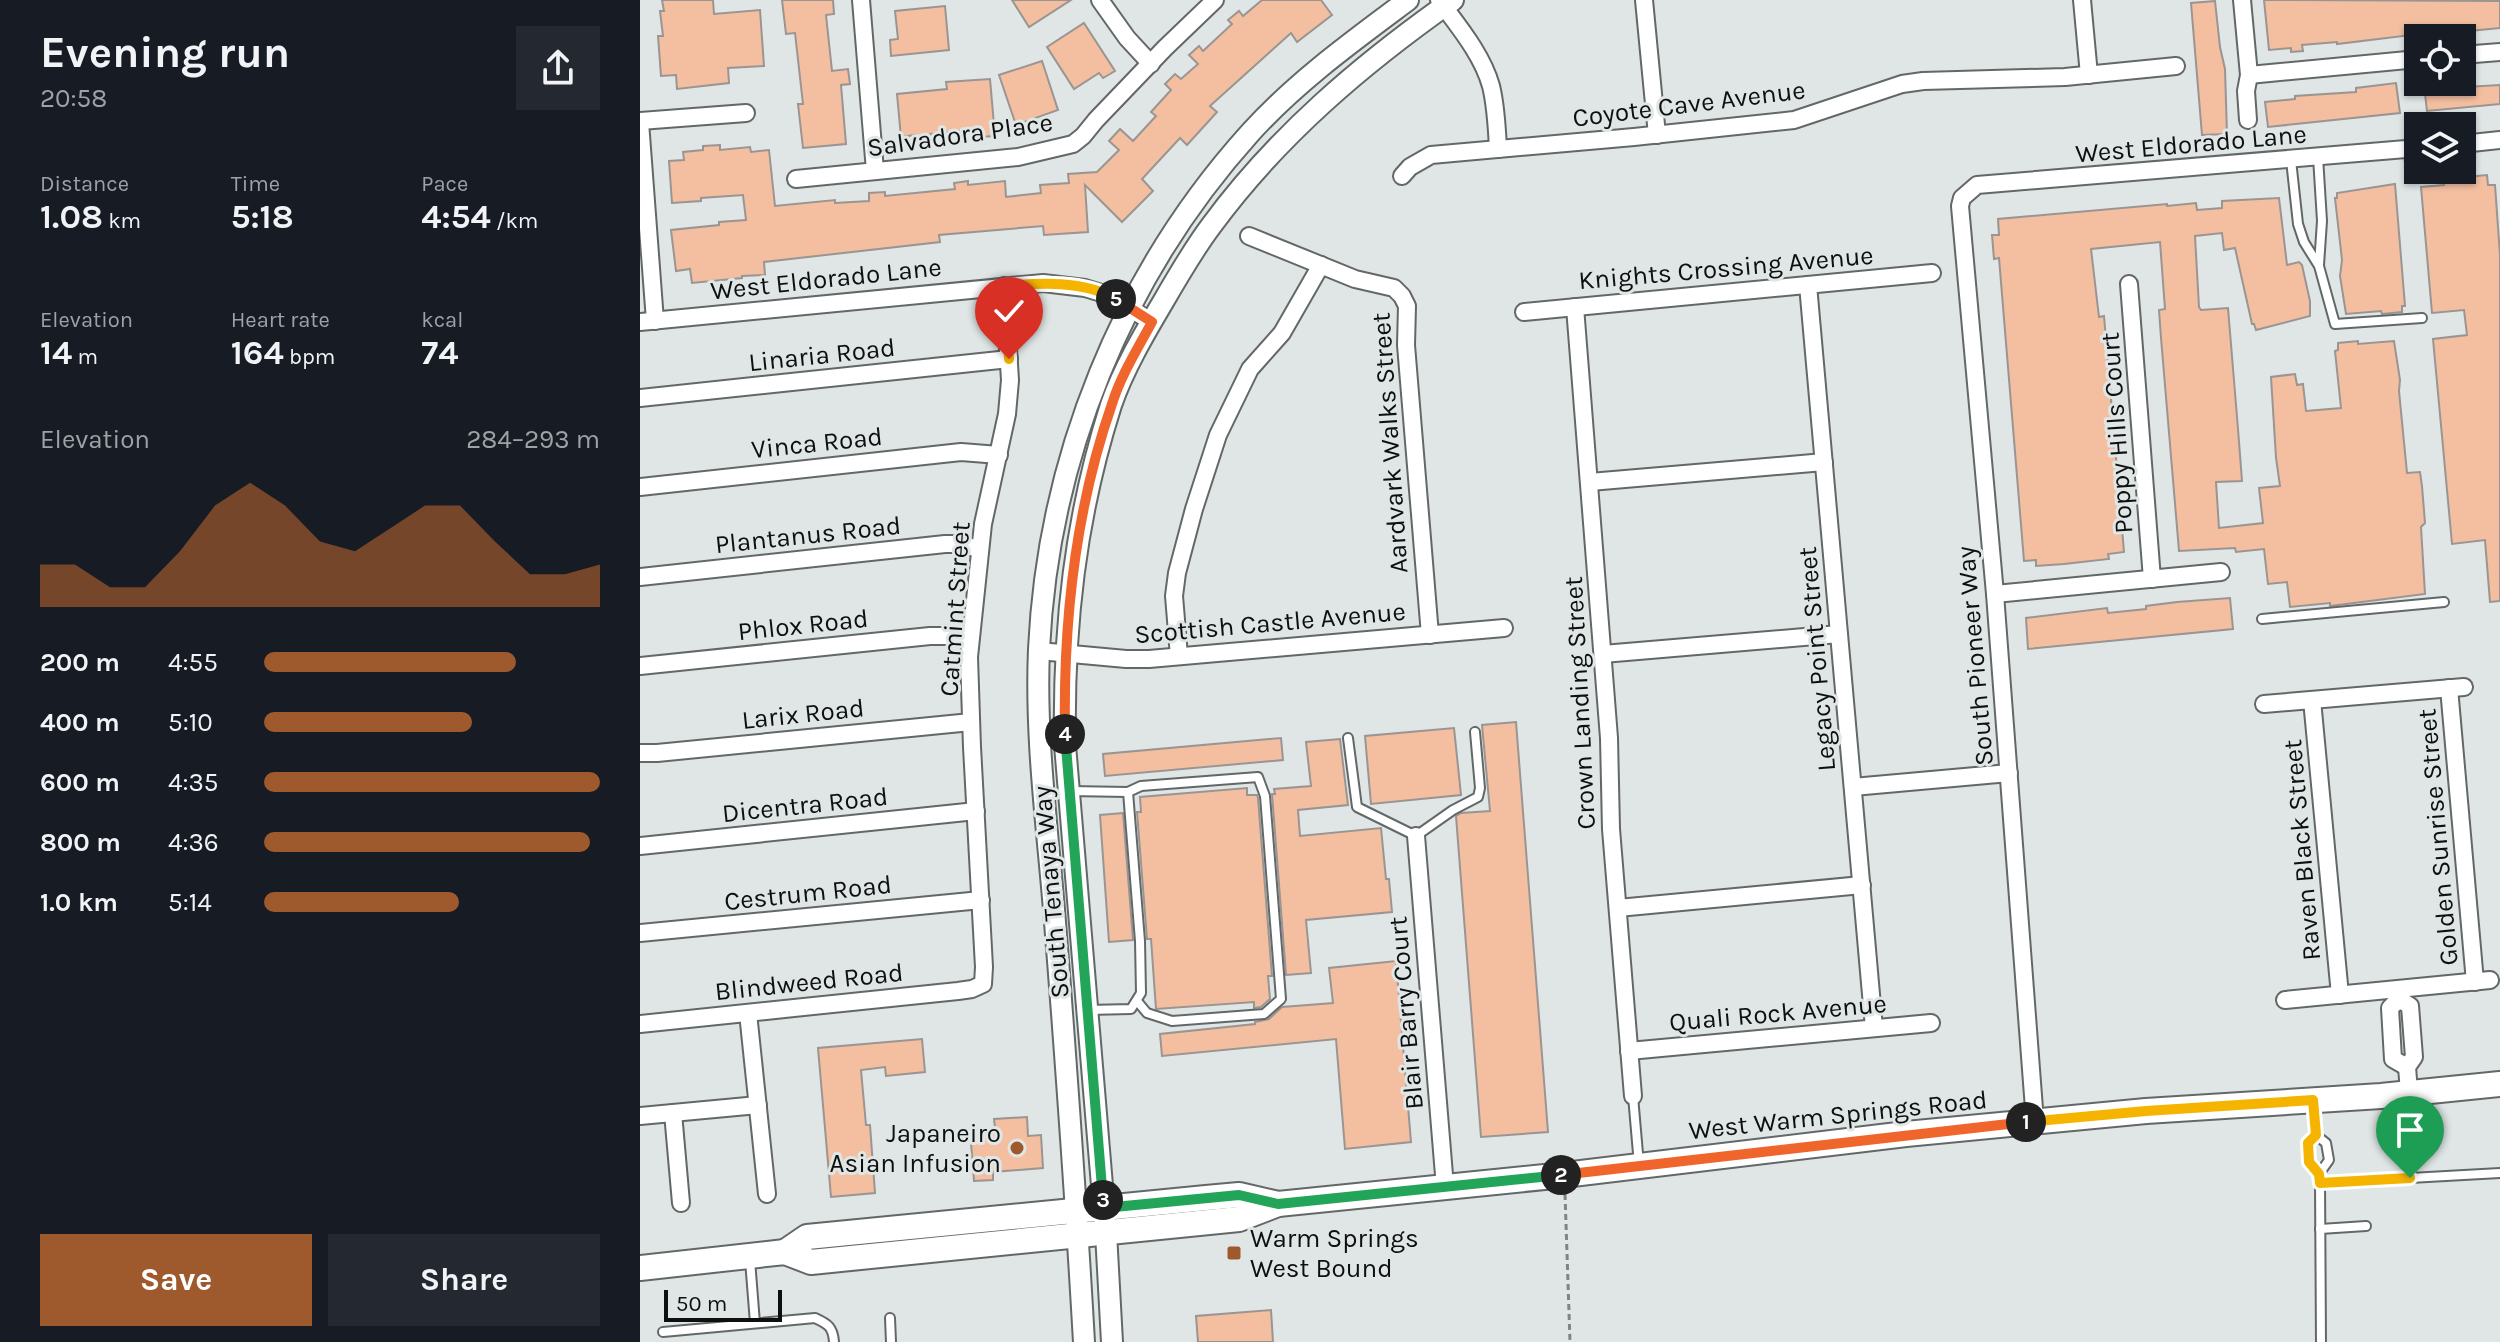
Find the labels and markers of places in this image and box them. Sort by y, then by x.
pin [975,277,1043,359]
pin: 5 [1096,279,1136,319]
pin: 4 [1045,714,1085,754]
pin [2376,1096,2444,1178]
pin: 1 [2006,1102,2046,1142]
place label: Japaneiro Asian Infusion [830,1118,1001,1179]
marker: Japaneiro Asian Infusion [1008,1139,1026,1157]
pin: 2 [1541,1155,1581,1195]
pin: 3 [1083,1180,1123,1220]
place label: Warm Springs West Bound [1250,1223,1419,1284]
marker: Warm Springs West Bound [1225,1244,1243,1262]

